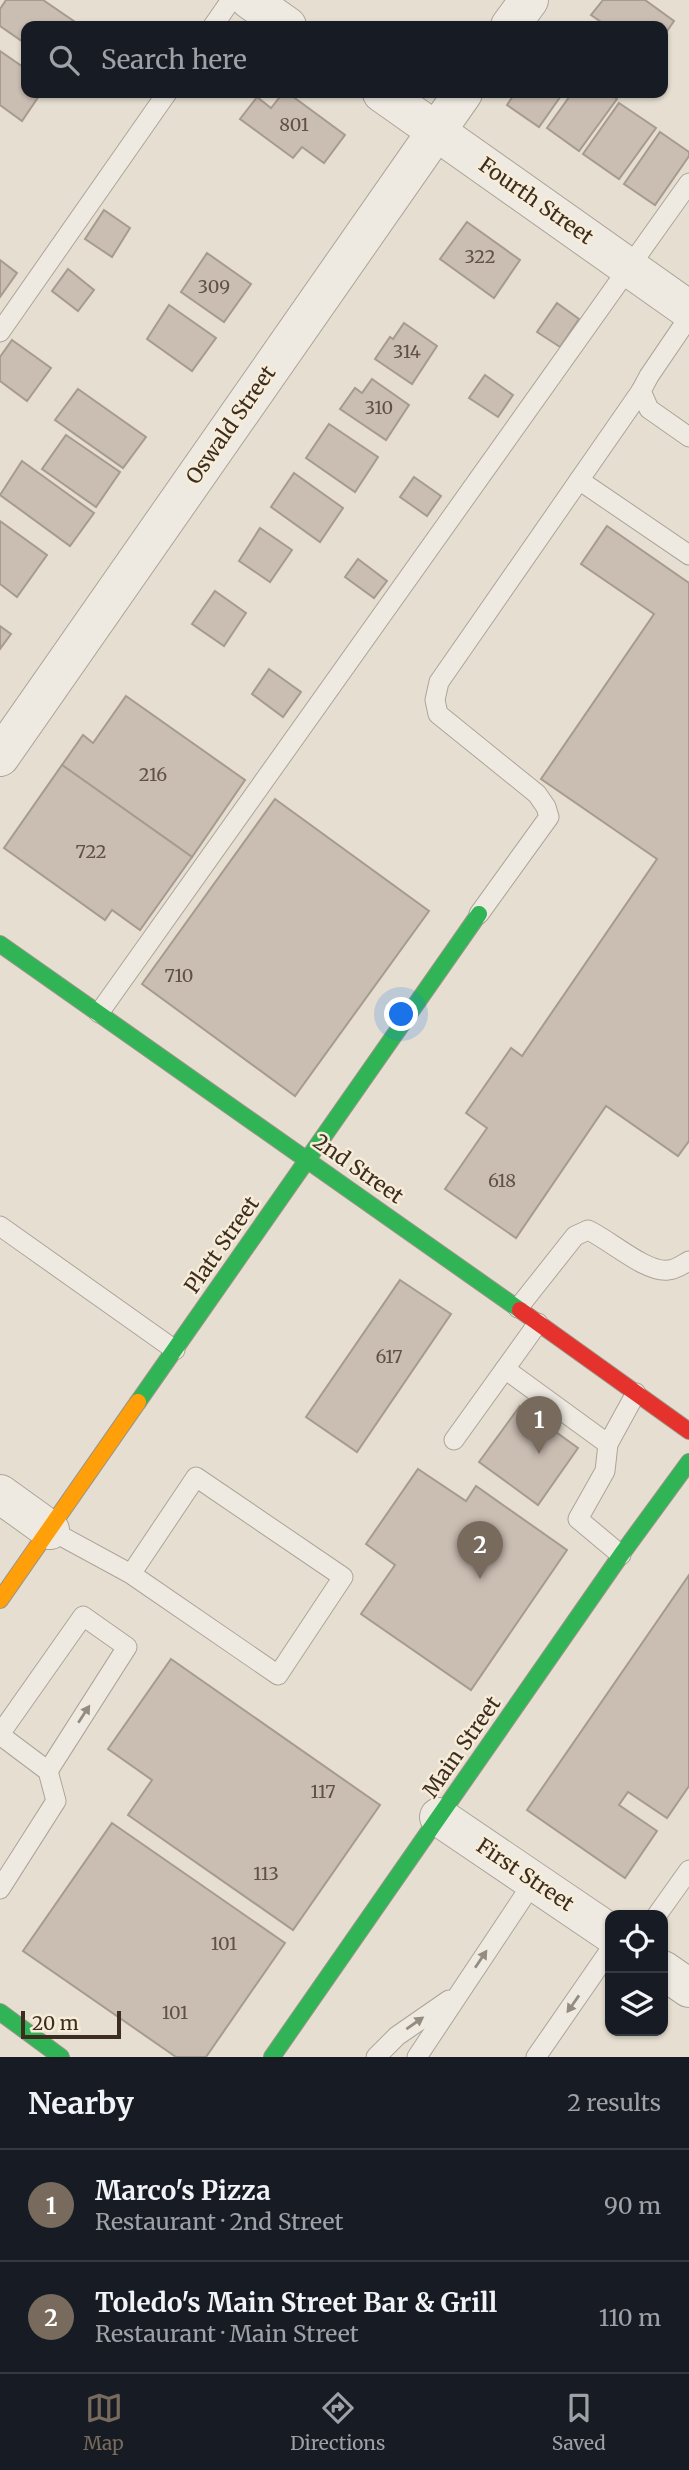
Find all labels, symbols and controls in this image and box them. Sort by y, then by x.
search box [21,21,668,98]
icon: search [45,41,83,79]
text: Search here [101,43,247,76]
house number: 801 [279,113,309,136]
street label: Fourth Street [474,151,599,250]
house number: 322 [465,245,495,268]
house number: 309 [198,275,230,298]
house number: 314 [393,340,421,363]
street label: Oswald Street [180,360,281,489]
house number: 310 [365,396,393,419]
house number: 216 [139,763,167,786]
house number: 722 [75,840,107,863]
house number: 710 [165,964,193,987]
your location [384,997,418,1031]
street label: 2nd Street [308,1128,409,1209]
house number: 618 [488,1169,516,1192]
street label: Platt Street [178,1191,265,1298]
house number: 617 [375,1345,403,1368]
pin: 1 [516,1396,562,1454]
pin: 2 [457,1521,503,1579]
street label: Main Street [417,1691,506,1803]
one-way arrow [78,1704,91,1723]
house number: 117 [311,1780,335,1803]
street label: First Street [471,1832,579,1917]
house number: 113 [253,1862,279,1885]
map controls [605,1910,668,2036]
button: locate [605,1910,668,1973]
house number: 101 [211,1932,237,1955]
one-way arrow [474,1950,488,1968]
button: layers [605,1973,668,2036]
one-way arrow [566,1995,580,2013]
house number: 101 [162,2001,188,2024]
scale bar [21,2008,121,2040]
text: 20 m [32,2011,79,2035]
one-way arrow [406,2016,424,2030]
text: Nearby [28,2084,134,2122]
text: 2 results [567,2088,661,2117]
text: Marco's Pizza [95,2174,271,2207]
text: 1 [46,2191,56,2220]
text: 90 m [604,2191,661,2220]
text: Restaurant · 2nd Street [95,2207,343,2236]
text: Toledo's Main Street Bar & Grill [95,2286,497,2319]
text: 2 [44,2303,58,2332]
text: 110 m [599,2303,661,2332]
text: Restaurant · Main Street [95,2319,359,2348]
tab: Map [83,2389,124,2455]
tab: Directions [290,2389,385,2455]
tab: Saved [552,2389,606,2455]

